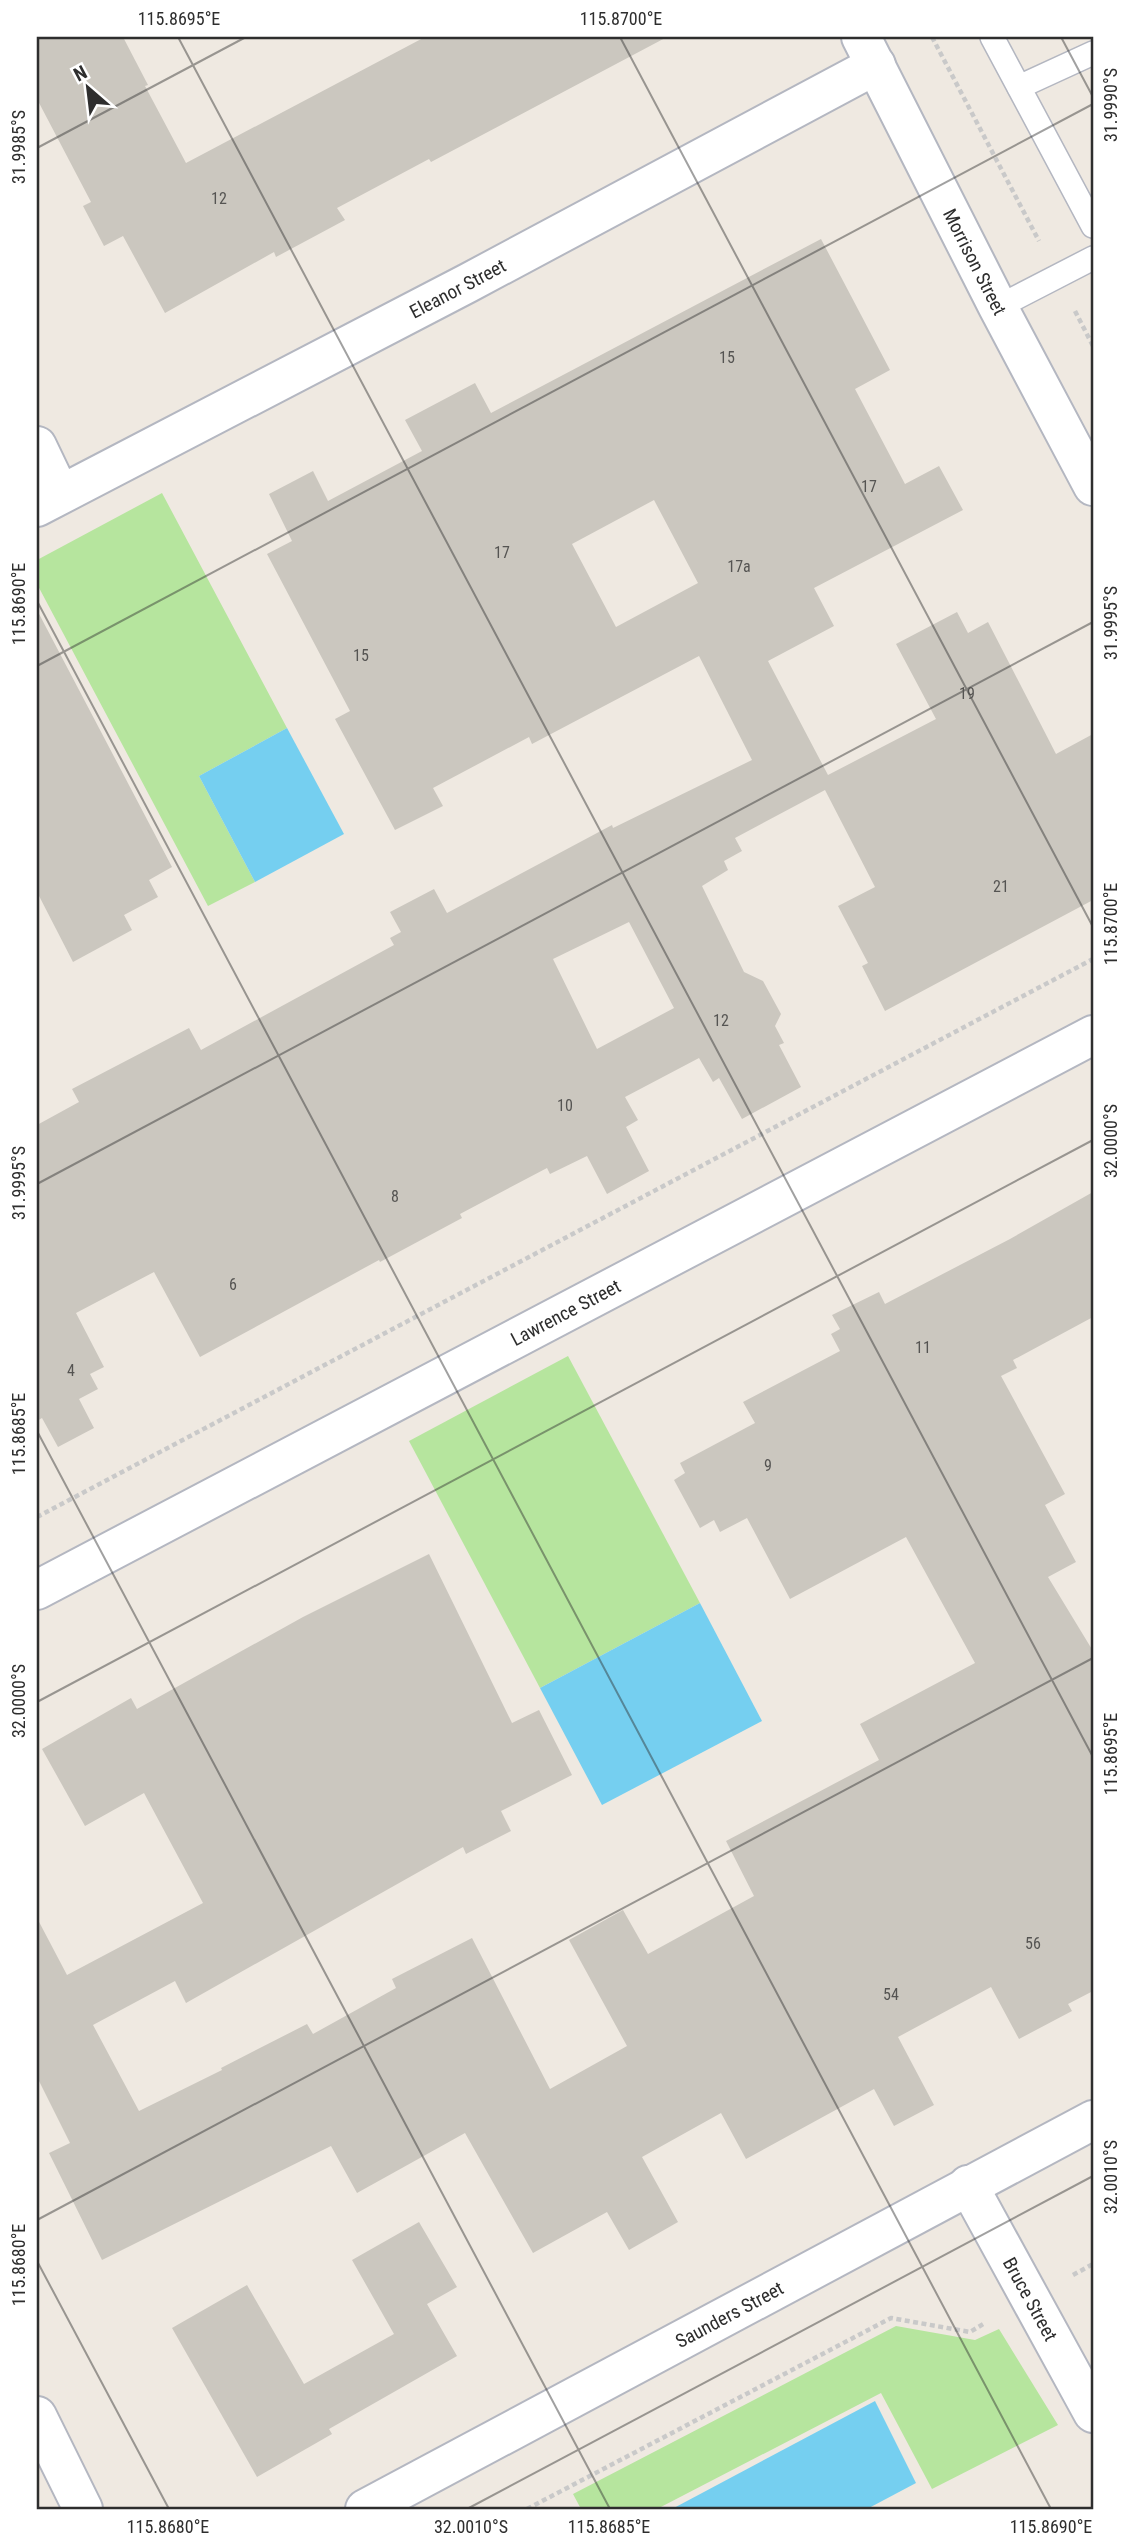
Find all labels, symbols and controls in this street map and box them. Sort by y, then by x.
text: 115.8695°E [138,8,220,29]
text: 115.8700°E [580,8,662,29]
north arrow [52,52,122,122]
text: N [70,61,91,86]
text: 31.9990°S [1100,68,1121,142]
text: 31.9985°S [8,110,29,184]
house number: 12 [211,189,227,208]
street label: Morrison Street [938,205,1011,319]
street label: Eleanor Street [406,254,510,323]
house number: 15 [719,348,735,367]
house number: 17 [861,477,877,496]
house number: 17 [494,543,510,562]
house number: 17a [727,557,751,576]
text: 115.8690°E [8,563,29,645]
text: 31.9995°S [1100,586,1121,660]
house number: 15 [353,646,369,665]
house number: 19 [959,684,975,703]
house number: 21 [993,877,1009,896]
text: 115.8700°E [1100,883,1121,965]
house number: 12 [713,1011,729,1030]
house number: 10 [557,1096,573,1115]
text: 32.0000°S [1100,1104,1121,1178]
text: 31.9995°S [8,1146,29,1220]
house number: 8 [391,1187,399,1206]
street label: Lawrence Street [507,1274,625,1351]
house number: 6 [229,1275,237,1294]
house number: 11 [915,1338,931,1357]
house number: 4 [67,1361,75,1380]
text: 115.8685°E [8,1393,29,1475]
house number: 9 [764,1456,772,1475]
text: 32.0000°S [8,1664,29,1738]
text: 115.8695°E [1100,1713,1121,1795]
house number: 56 [1025,1934,1041,1953]
house number: 54 [883,1985,899,2004]
text: 32.0010°S [1100,2140,1121,2214]
text: 115.8680°E [8,2224,29,2306]
street label: Bruce Street [998,2253,1062,2345]
street label: Saunders Street [672,2277,787,2353]
text: 115.8680°E [127,2516,209,2537]
text: 32.0010°S [434,2516,508,2537]
text: 115.8685°E [568,2516,650,2537]
text: 115.8690°E [1010,2516,1092,2537]

